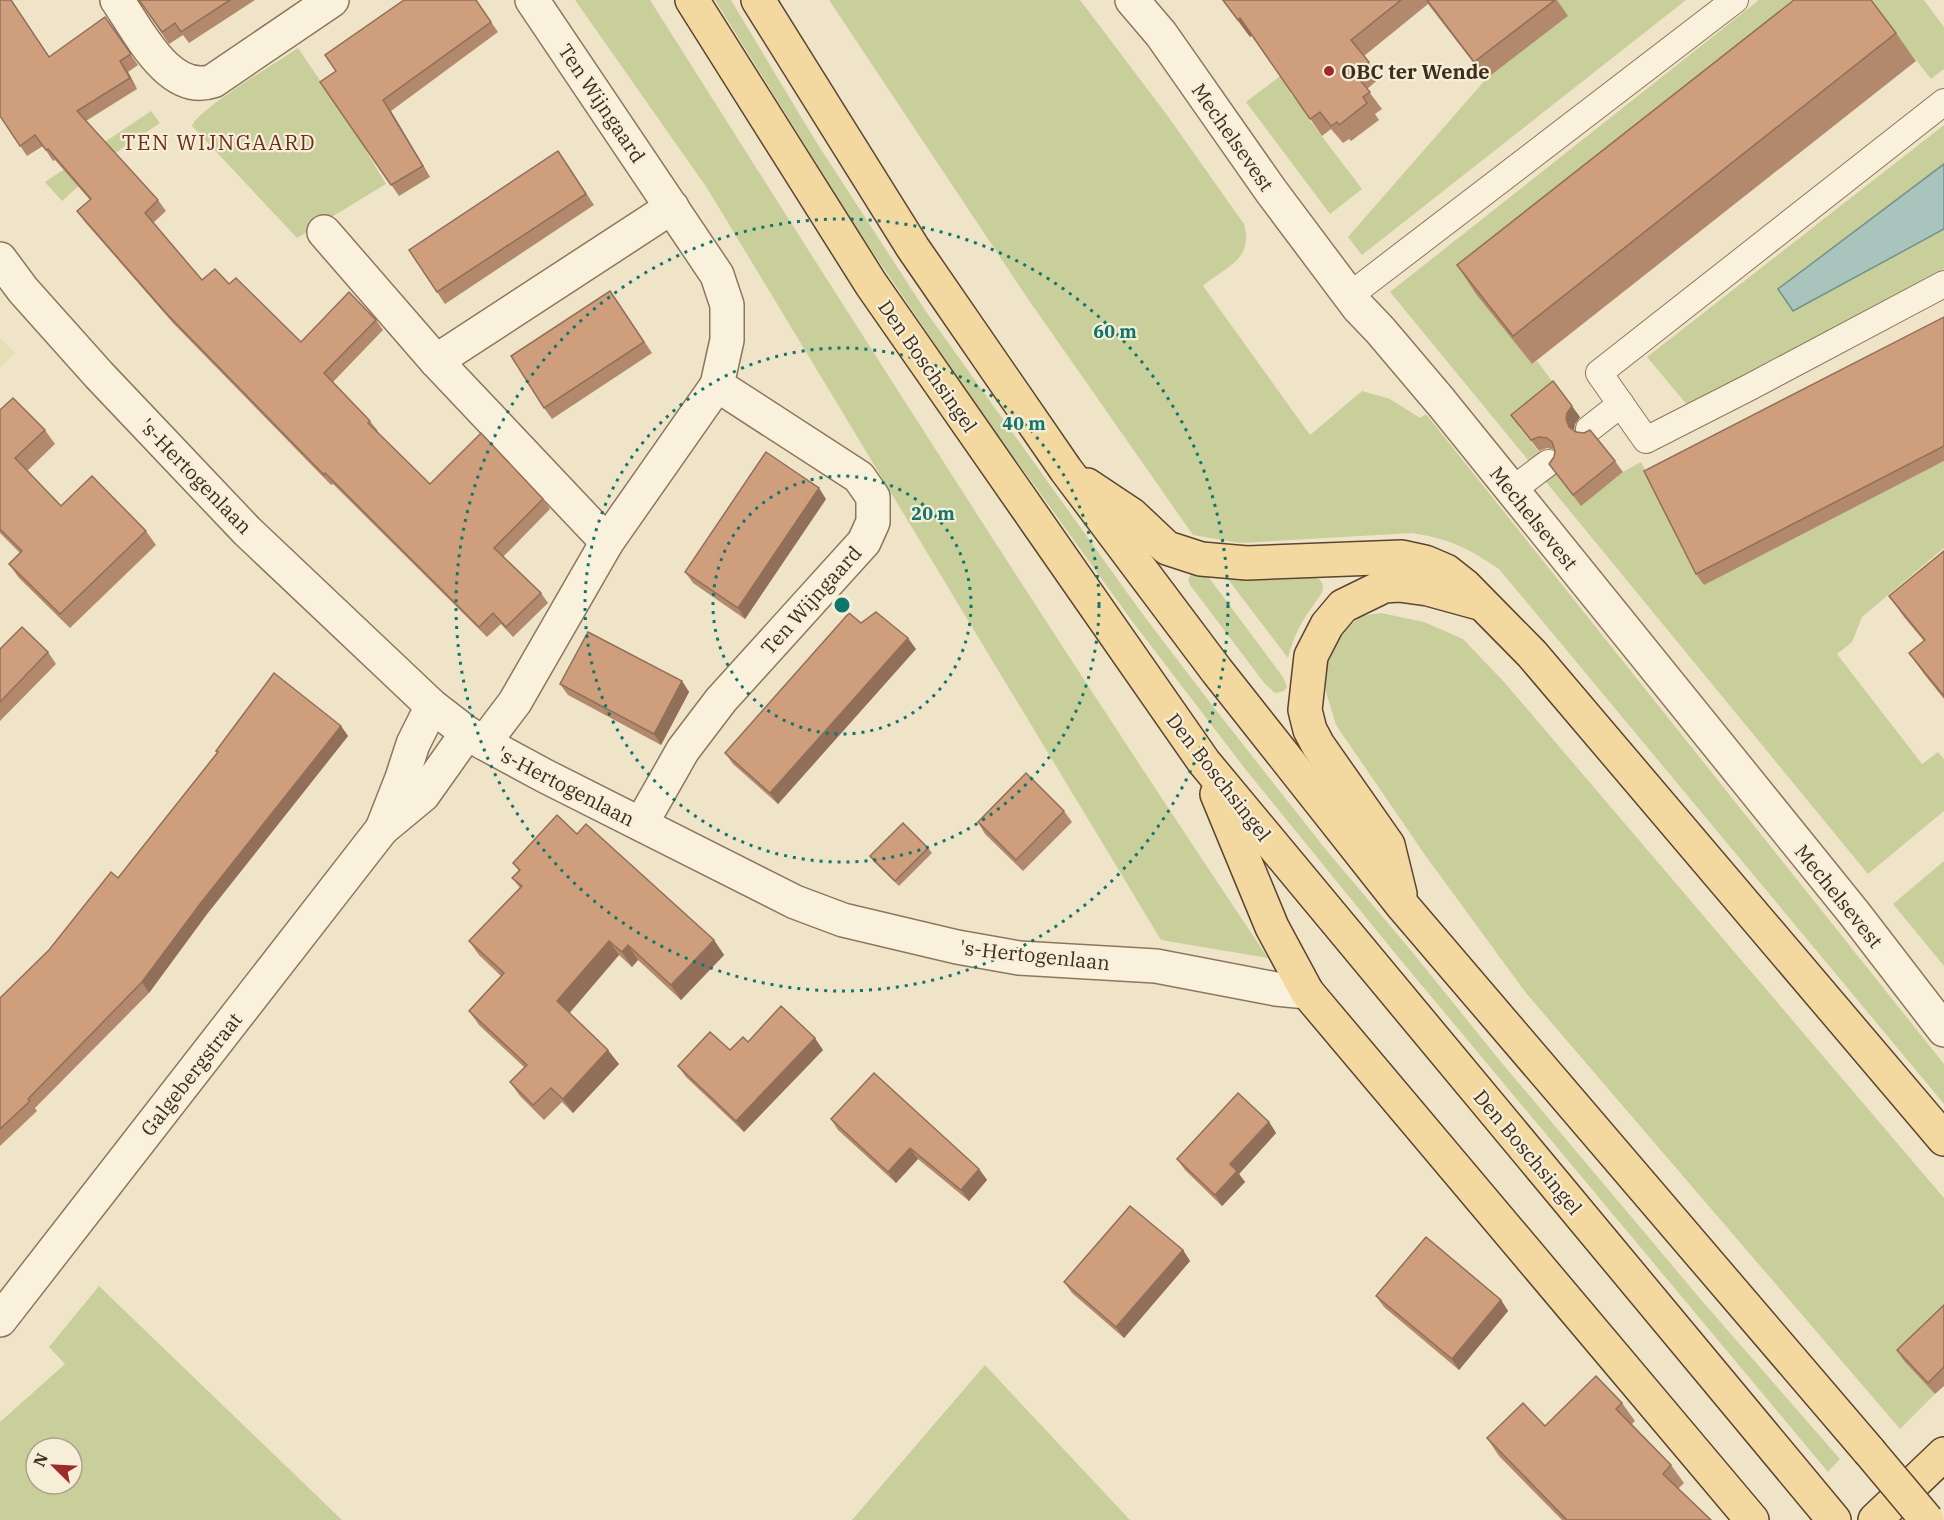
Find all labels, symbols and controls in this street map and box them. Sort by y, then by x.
street label: Ten Wijngaard [552,38,652,168]
place label: OBC ter Wende [1341,58,1490,85]
marker: OBC ter Wende [1322,64,1336,78]
street label: Mechelsevest [1186,78,1280,196]
district label: TEN WIJNGAARD [122,128,316,156]
street label: Den Boschsingel [872,294,984,438]
text: 60 m [1093,320,1137,343]
street label: 's-Hertogenlaan [134,412,258,540]
text: 40 m [1002,412,1046,435]
street label: Mechelsevest [1484,461,1584,575]
text: 20 m [911,502,955,525]
street label: Ten Wijngaard [755,540,867,660]
centre of rings [832,595,852,615]
street label: Den Boschsingel [1160,707,1278,847]
street label: 's-Hertogenlaan [493,740,640,832]
street label: Mechelsevest [1789,839,1889,953]
street label: 's-Hertogenlaan [959,934,1112,976]
street label: Galgebergstraat [134,1007,248,1141]
street label: Den Boschsingel [1468,1084,1588,1220]
north arrow [24,1436,84,1496]
text: N [29,1450,52,1470]

